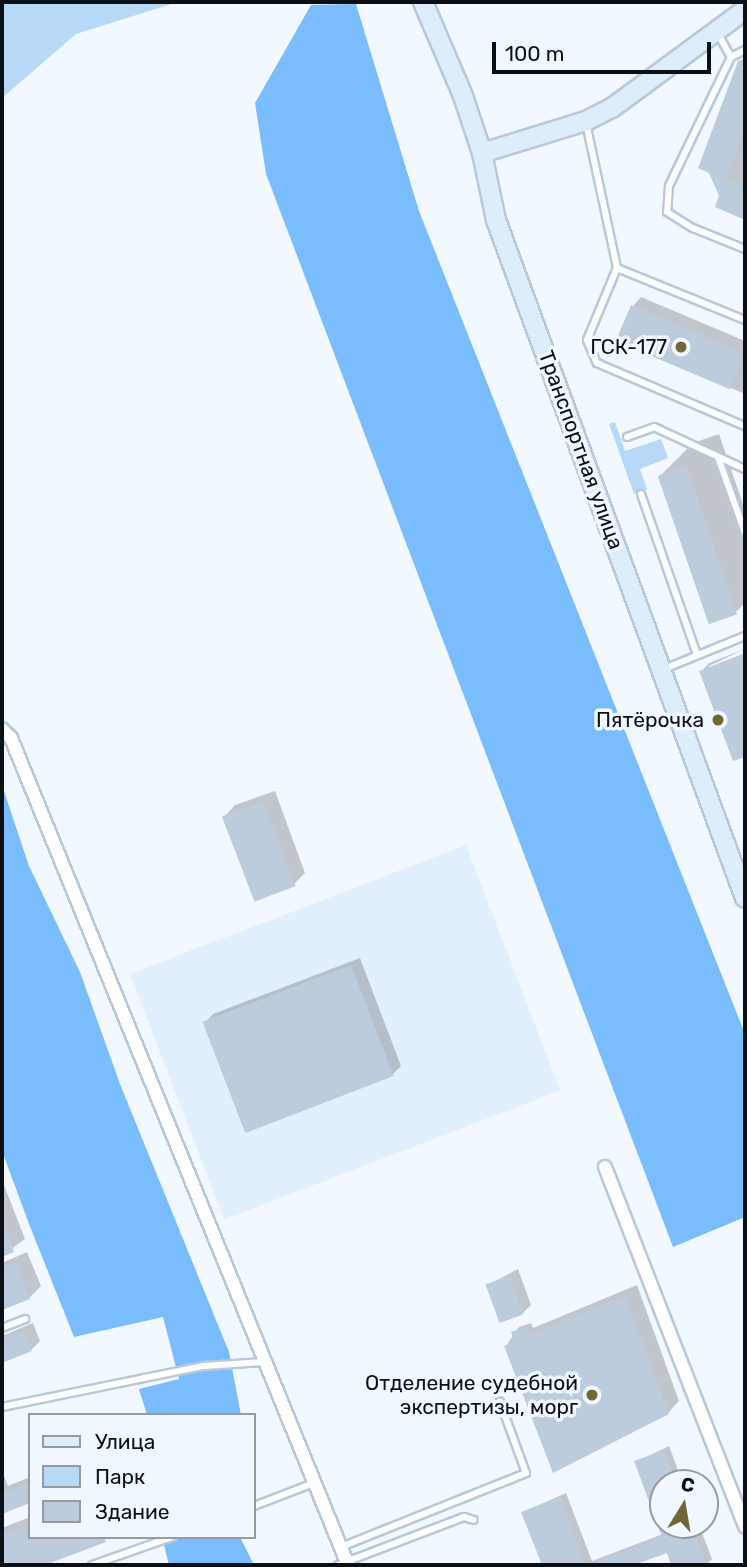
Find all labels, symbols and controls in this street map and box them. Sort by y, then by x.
scale bar [495,28,714,72]
text: 100 m [505,41,564,66]
place label: ГСК-177 [590,334,667,360]
marker: ГСК-177 [673,339,689,355]
street label: Транспортная улица [533,347,629,553]
place label: Пятёрочка [596,707,704,733]
marker: Пятёрочка [710,712,726,728]
place label: Отделение судебной экспертизы, морг [365,1370,578,1420]
marker: Отделение судебной экспертизы, морг [584,1387,600,1403]
legend [28,1413,256,1539]
text: Улица [95,1429,155,1454]
text: Парк [95,1464,145,1489]
north arrow [649,1469,719,1539]
text: С [679,1472,696,1497]
text: Здание [95,1499,170,1524]

